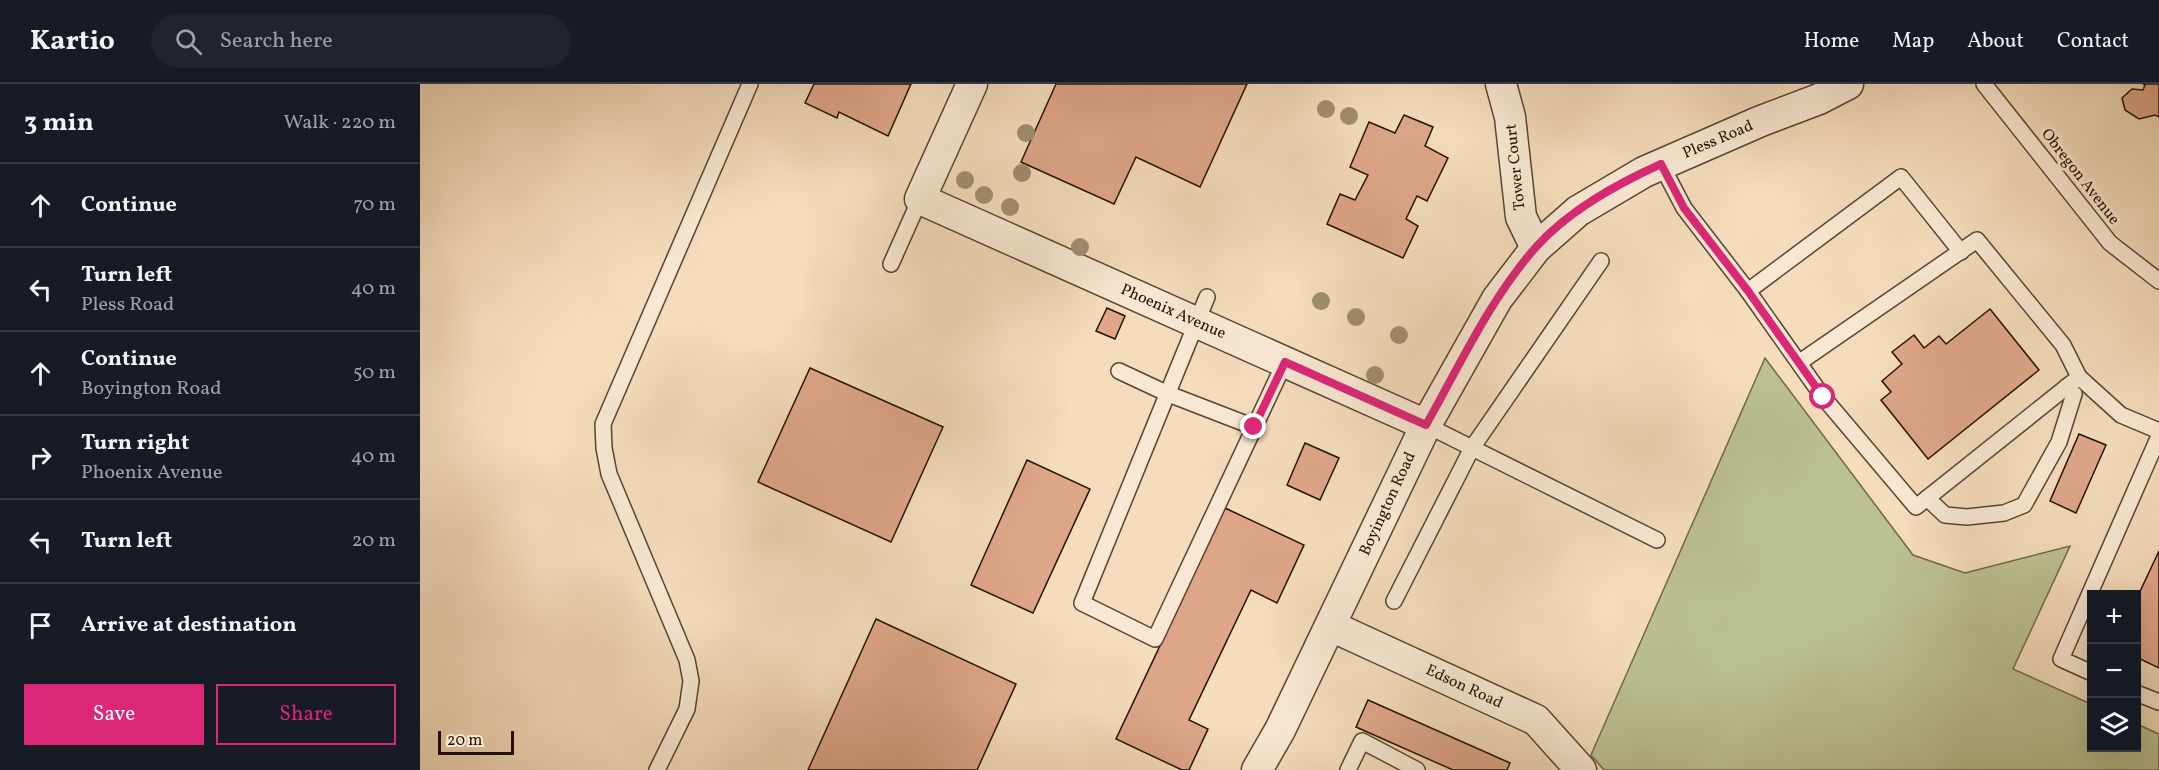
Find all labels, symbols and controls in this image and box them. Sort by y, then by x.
search box [151,14,571,68]
text: Kartio [30,22,115,61]
icon: search [172,25,205,58]
text: Search here [220,26,333,57]
text: Home [1804,27,1859,56]
text: Map [1892,27,1934,56]
text: About [1967,27,2024,56]
text: Contact [2057,27,2129,56]
text: 3 min [24,105,94,141]
text: Walk · 220 m [284,109,396,137]
street label: Pless Road [1679,115,1757,165]
street label: Tower Court [1500,122,1531,211]
street label: Obregon Avenue [2035,124,2125,230]
icon: ahead [24,189,57,222]
text: Continue [81,190,177,221]
text: 70 m [353,191,396,219]
text: Turn left [81,260,172,291]
icon: left [24,273,57,306]
text: 40 m [351,275,396,303]
street label: Phoenix Avenue [1117,279,1229,345]
text: Pless Road [81,291,174,319]
text: Continue [81,344,177,375]
icon: ahead [24,357,57,390]
text: 50 m [353,359,396,387]
text: Boyington Road [81,375,221,403]
route start [1809,383,1835,409]
route end [1240,413,1266,439]
text: Turn right [81,428,189,459]
icon: right [24,441,57,474]
text: 40 m [351,443,396,471]
street label: Boyington Road [1354,448,1422,560]
text: Phoenix Avenue [81,459,222,487]
icon: left [24,525,57,558]
text: Turn left [81,526,172,557]
text: 20 m [352,527,396,555]
map controls [2087,590,2141,752]
button: + [2087,590,2141,644]
icon: arrive [24,609,57,642]
text: Arrive at destination [81,610,297,641]
button: − [2087,644,2141,698]
street label: Edson Road [1422,660,1506,714]
button: Save [24,684,204,745]
button: Share [216,684,396,745]
button: layers [2087,698,2141,752]
scale bar [438,728,514,756]
text: 20 m [447,730,482,752]

